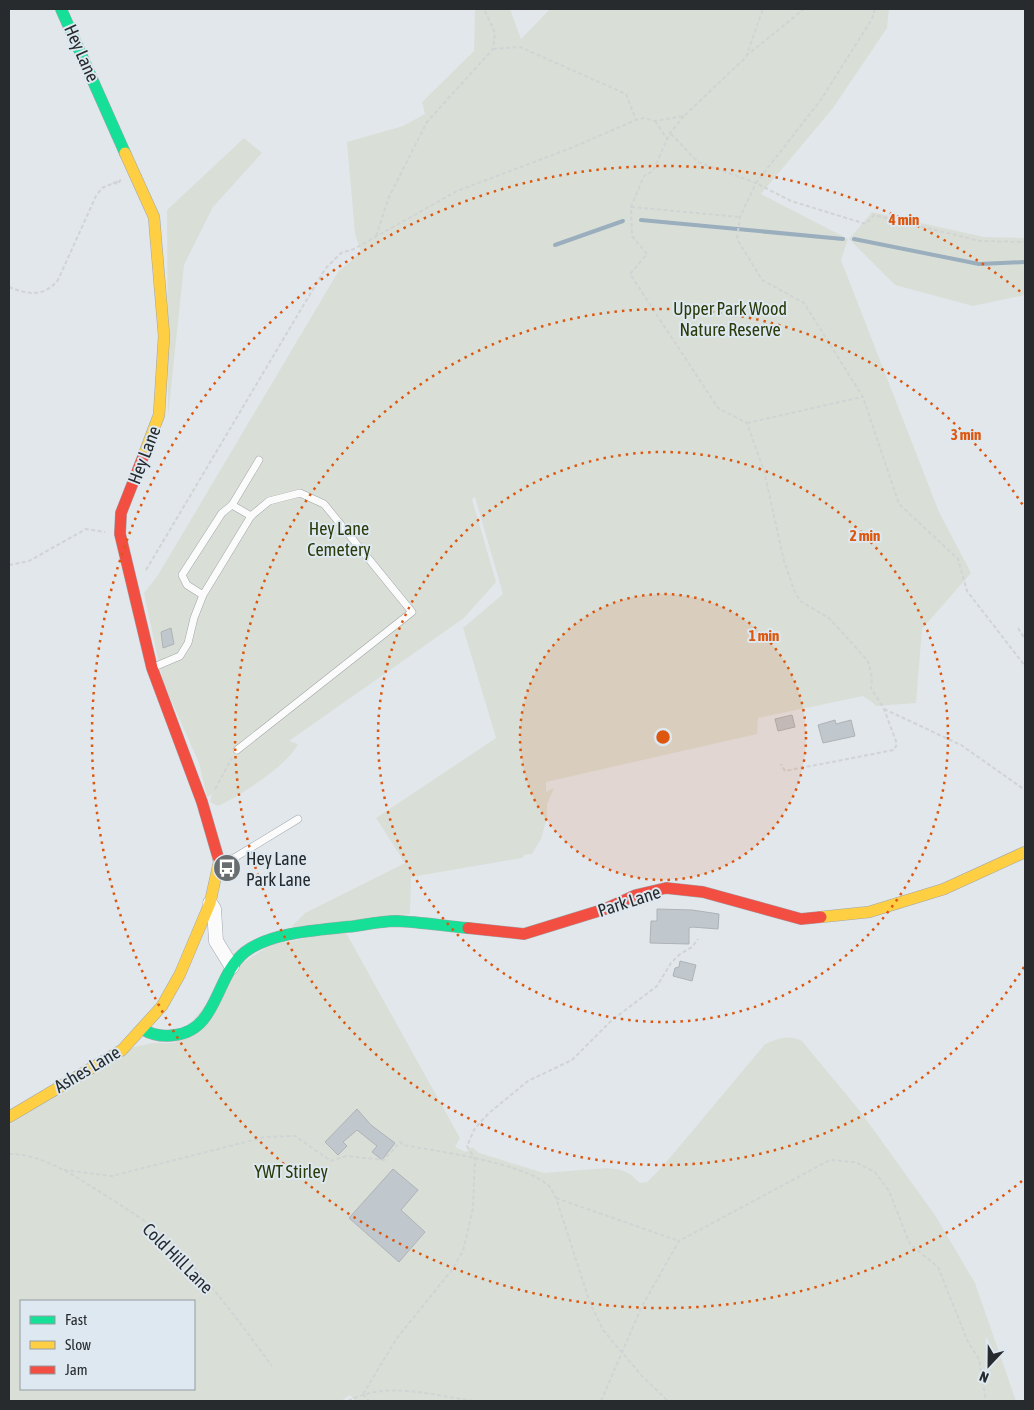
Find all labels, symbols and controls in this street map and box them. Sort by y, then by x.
street label: Hey Lane [60,21,104,85]
text: 4 min [888,211,919,228]
park label: Upper Park Wood Nature Reserve [673,298,787,340]
street label: Hey Lane [123,423,165,487]
text: 3 min [951,426,981,443]
park label: Hey Lane Cemetery [307,518,371,560]
text: 2 min [850,527,880,544]
text: 1 min [749,627,779,644]
centre of rings [654,728,672,746]
place label: Hey Lane Park Lane [246,848,311,890]
bus stop icon: Hey Lane Park Lane [212,853,242,883]
street label: Park Lane [595,881,663,921]
street label: Ashes Lane [50,1041,124,1097]
park label: YWT Stirley [254,1161,328,1182]
street label: Cold Hill Lane [138,1218,218,1298]
legend [20,1300,195,1390]
text: Fast [65,1311,87,1328]
text: Slow [65,1336,91,1353]
north arrow [964,1340,1014,1390]
text: Jam [65,1361,88,1378]
text: N [977,1368,991,1386]

